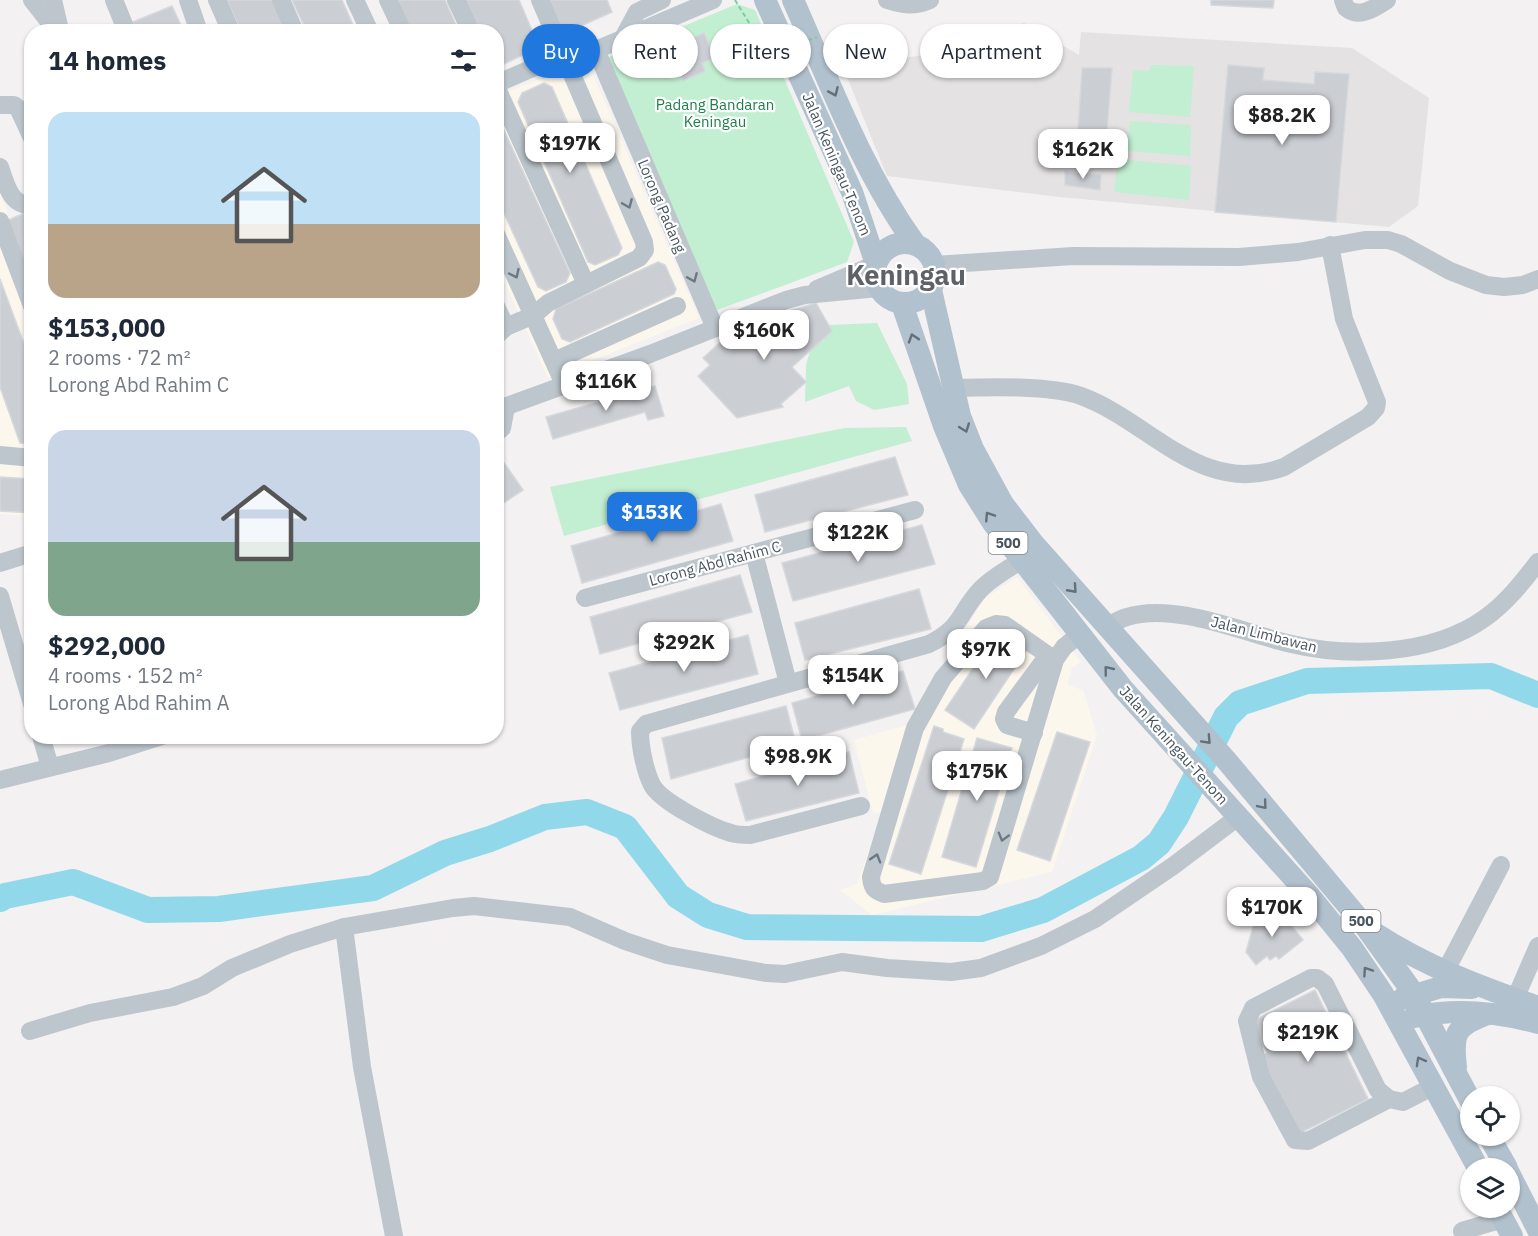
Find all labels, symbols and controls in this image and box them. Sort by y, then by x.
chip: Buy [522,24,600,78]
chip: Rent [612,24,698,78]
chip: Filters [710,24,811,78]
chip: New [823,24,908,78]
chip: Apartment [920,24,1063,78]
text: 14 homes [48,43,166,77]
icon: filters [447,44,480,77]
one-way arrow [827,85,839,96]
street label: Jalan Keningau-Tenom [798,90,876,238]
park label: Padang Bandaran Keningau [656,95,774,131]
pin: $88.2K [1233,95,1331,146]
text: $88.2K [1248,101,1316,128]
pin: $197K [528,123,612,174]
text: $197K [539,129,601,156]
pin: $162K [1041,129,1125,180]
text: $162K [1052,135,1114,162]
icon: home [210,151,318,259]
street label: Lorong Padang [634,156,690,256]
one-way arrow [621,198,633,209]
district label: Keningau [846,257,966,292]
one-way arrow [508,268,520,279]
one-way arrow [686,271,698,282]
text: $153,000 [48,310,165,344]
pin: $160K [722,310,806,361]
text: $160K [733,316,795,343]
one-way arrow [908,333,921,343]
text: 2 rooms · 72 m² [48,344,191,371]
pin: $116K [564,361,648,412]
text: $116K [575,367,637,394]
text: Lorong Abd Rahim C [48,371,229,398]
one-way arrow [958,422,970,433]
icon: home [210,469,318,577]
pin: $153K [610,492,694,543]
text: $153K [621,498,683,525]
pin: $122K [816,512,900,563]
one-way arrow [985,512,996,523]
text: $122K [827,518,889,545]
road number: 500 [988,532,1028,554]
street label: Lorong Abd Rahim C [647,536,783,590]
one-way arrow [1066,582,1077,592]
street label: Jalan Limbawan [1209,612,1319,656]
pin: $292K [642,622,726,673]
text: $292,000 [48,628,165,662]
text: $292K [653,628,715,655]
pin: $97K [950,629,1022,680]
text: $97K [961,635,1011,662]
pin: $154K [811,655,895,706]
text: $154K [822,661,884,688]
text: 4 rooms · 152 m² [48,662,203,689]
one-way arrow [1105,666,1116,677]
street label: Jalan Keningau-Tenom [1116,682,1232,808]
text: Lorong Abd Rahim A [48,689,229,716]
one-way arrow [1200,733,1211,744]
pin: $98.9K [749,736,847,787]
text: $98.9K [764,742,832,769]
pin: $175K [935,751,1019,802]
text: $175K [946,757,1008,784]
one-way arrow [1256,798,1267,809]
one-way arrow [998,831,1010,842]
one-way arrow [869,853,881,864]
pin: $170K [1230,887,1314,938]
text: $170K [1241,893,1303,920]
road number: 500 [1342,910,1380,932]
one-way arrow [1363,966,1374,977]
pin: $219K [1266,1012,1350,1063]
text: $219K [1277,1018,1339,1045]
one-way arrow [1416,1057,1427,1068]
map controls [1460,1086,1520,1218]
button: locate [1460,1086,1520,1146]
button: layers [1460,1158,1520,1218]

